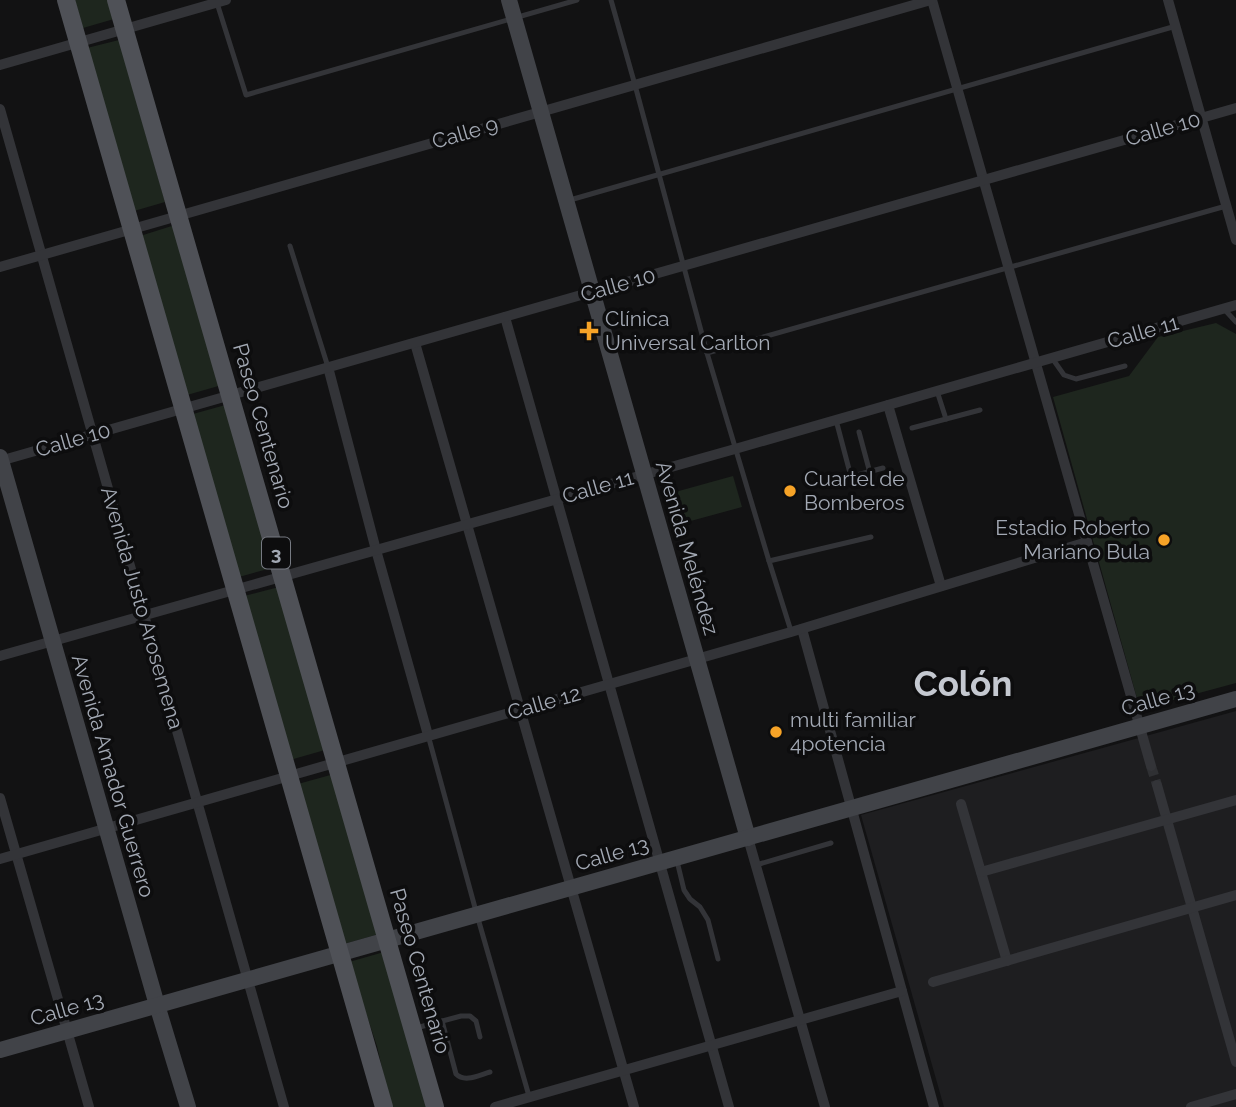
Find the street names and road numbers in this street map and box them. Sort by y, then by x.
street label: Calle 10 [1123,106,1203,151]
street label: Calle 9 [429,111,501,154]
street label: Calle 10 [578,262,658,307]
street label: Calle 11 [1104,309,1181,354]
street label: Paseo Centenario [228,340,299,511]
street label: Calle 10 [33,417,113,462]
street label: Avenida Meléndez [651,458,724,638]
street label: Calle 11 [559,464,636,509]
street label: Avenida Justo Arosemena [96,484,189,732]
road number: 3 [262,538,290,568]
street label: Avenida Amador Guerrero [67,652,160,900]
street label: Calle 13 [1118,676,1197,721]
street label: Calle 12 [504,680,583,725]
street label: Calle 13 [572,831,651,876]
street label: Paseo Centenario [385,885,456,1056]
street label: Calle 13 [27,986,106,1031]

